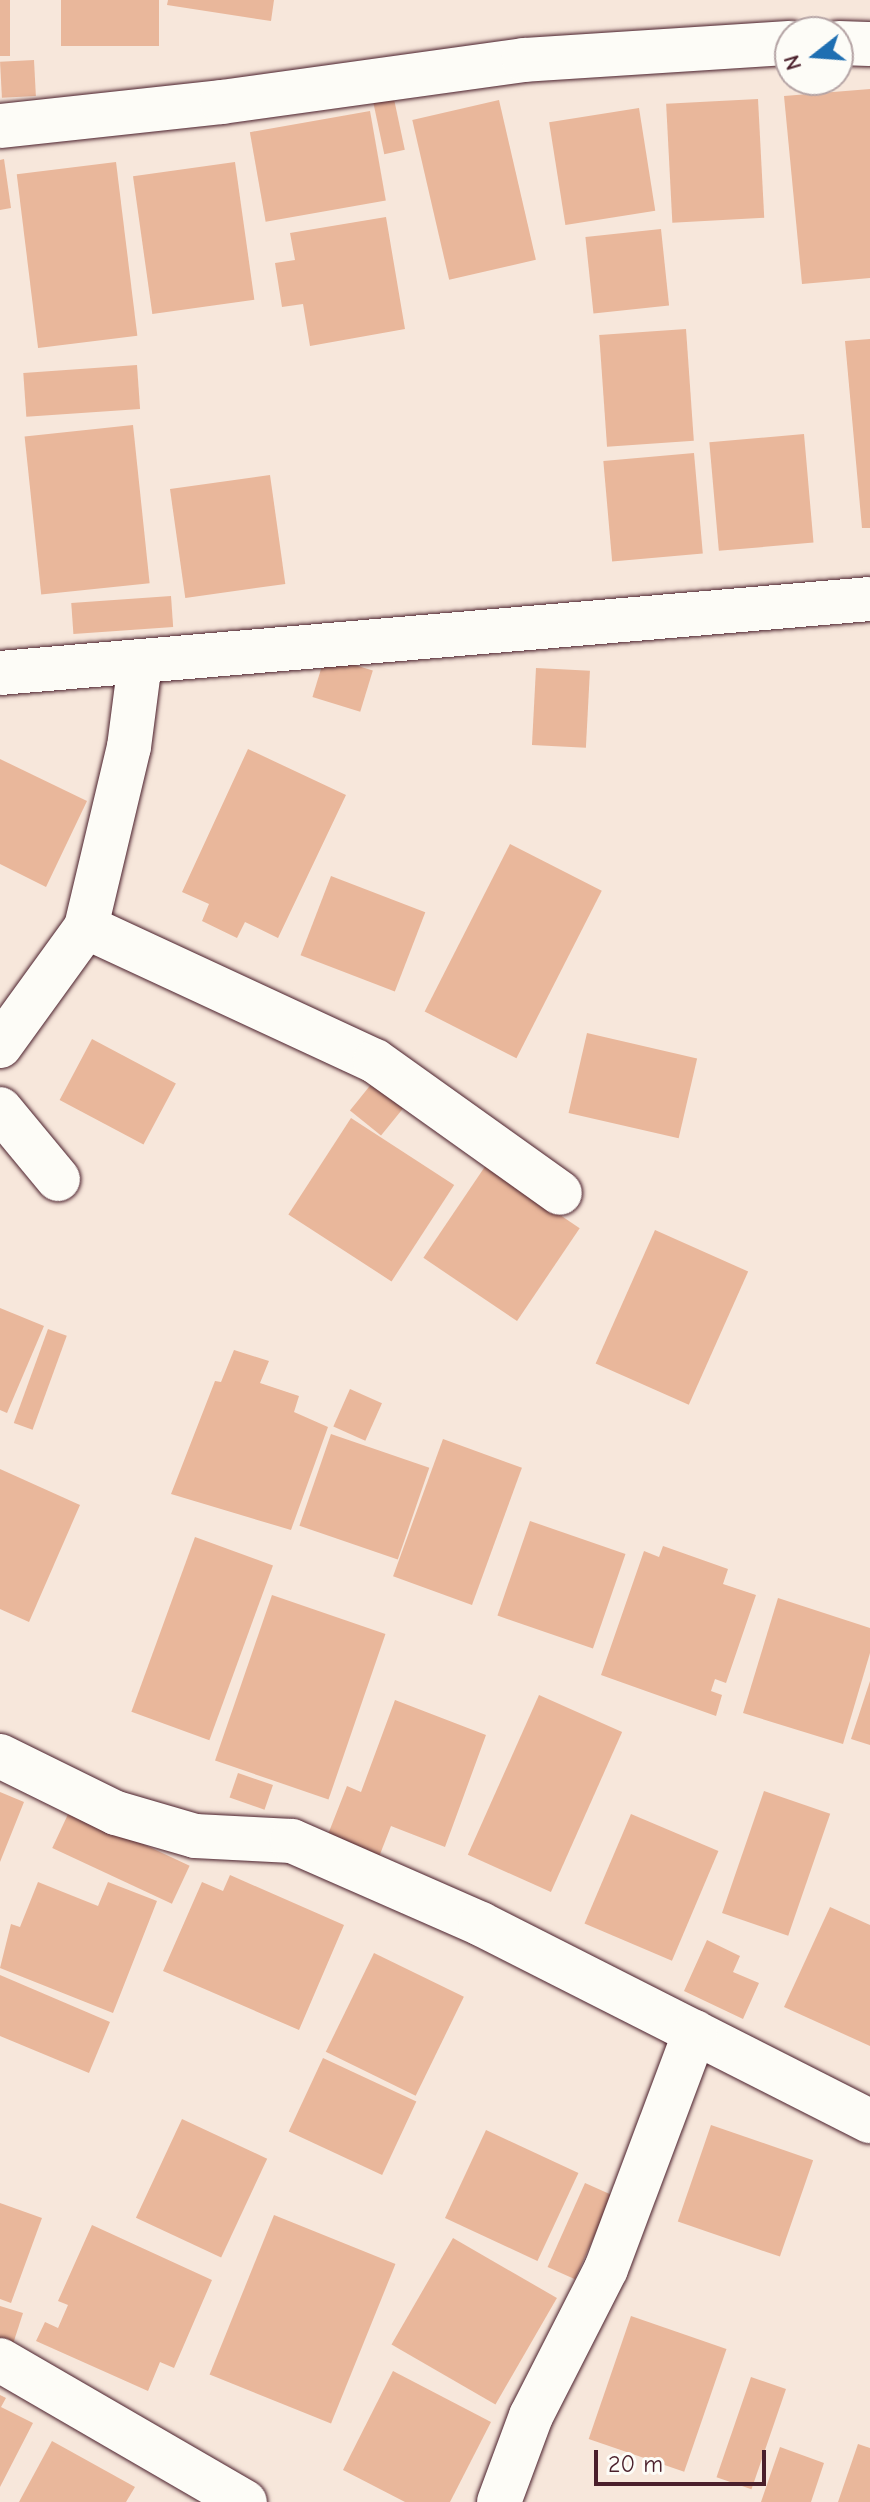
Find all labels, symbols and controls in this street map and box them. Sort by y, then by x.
north arrow [774,16,854,96]
text: N [778,52,807,73]
scale bar [598,2434,770,2484]
text: 20 m [608,2450,663,2478]

